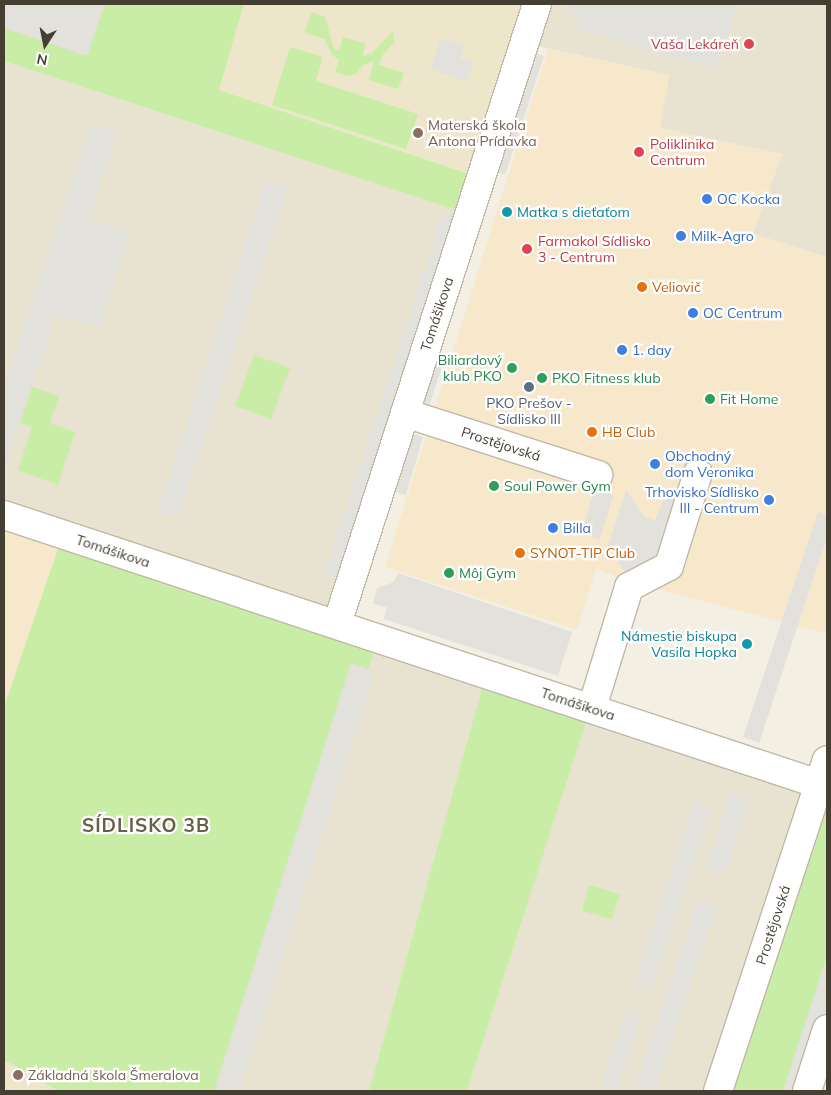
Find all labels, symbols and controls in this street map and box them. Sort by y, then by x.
north arrow [20,20,70,70]
place label: Vaša Lekáreň [651,36,739,52]
marker: Vaša Lekáreň [743,38,755,50]
text: N [35,50,49,70]
place label: Materská škola Antona Prídavka [428,117,537,150]
marker: Materská škola Antona Prídavka [412,127,424,139]
place label: Poliklinika Centrum [650,136,714,168]
marker: Poliklinika Centrum [632,145,646,159]
place label: OC Kocka [717,191,780,207]
marker: OC Kocka [701,193,713,205]
place label: Matka s dieťaťom [517,204,630,220]
marker: Matka s dieťaťom [501,206,513,218]
place label: Milk-Agro [691,228,754,244]
marker: Milk-Agro [675,230,687,242]
place label: Farmakol Sídlisko 3 - Centrum [538,233,651,266]
marker: Farmakol Sídlisko 3 - Centrum [520,242,534,256]
street label: Tomášikova [417,275,457,353]
place label: Veliovič [652,279,701,295]
marker: Veliovič [636,281,648,293]
place label: OC Centrum [703,305,782,321]
marker: OC Centrum [687,307,699,319]
place label: 1. day [632,342,671,358]
marker: 1. day [616,344,628,356]
place label: Biliardový klub PKO [438,352,502,384]
marker: Biliardový klub PKO [506,362,518,374]
place label: PKO Fitness klub [552,370,661,386]
marker: PKO Fitness klub [536,372,548,384]
marker: PKO Prešov - Sídlisko III [523,381,535,393]
place label: Fit Home [720,391,778,407]
marker: Fit Home [704,393,716,405]
place label: PKO Prešov - Sídlisko III [486,395,572,428]
street label: Prostějovská [459,423,543,465]
place label: HB Club [602,424,655,440]
marker: HB Club [586,426,598,438]
place label: Obchodný dom Veronika [665,448,754,481]
marker: Obchodný dom Veronika [649,458,661,470]
place label: Soul Power Gym [504,478,611,494]
marker: Soul Power Gym [488,480,500,492]
place label: Trhovisko Sídlisko III - Centrum [645,484,759,516]
marker: Trhovisko Sídlisko III - Centrum [763,494,775,506]
place label: Billa [563,520,591,536]
marker: Billa [547,522,559,534]
street label: Tomášikova [74,531,152,571]
place label: SYNOT-TIP Club [530,545,635,561]
marker: SYNOT-TIP Club [514,547,526,559]
place label: Môj Gym [459,565,516,581]
marker: Môj Gym [443,567,455,579]
place label: Námestie biskupa Vasiľa Hopka [621,628,737,660]
marker: Námestie biskupa Vasiľa Hopka [741,638,753,650]
street label: Tomášikova [539,684,617,724]
district label: SÍDLISKO 3B [81,815,211,837]
street label: Prostějovská [752,883,794,967]
place label: Základná škola Šmeralova [28,1067,199,1083]
marker: Základná škola Šmeralova [12,1069,24,1081]

